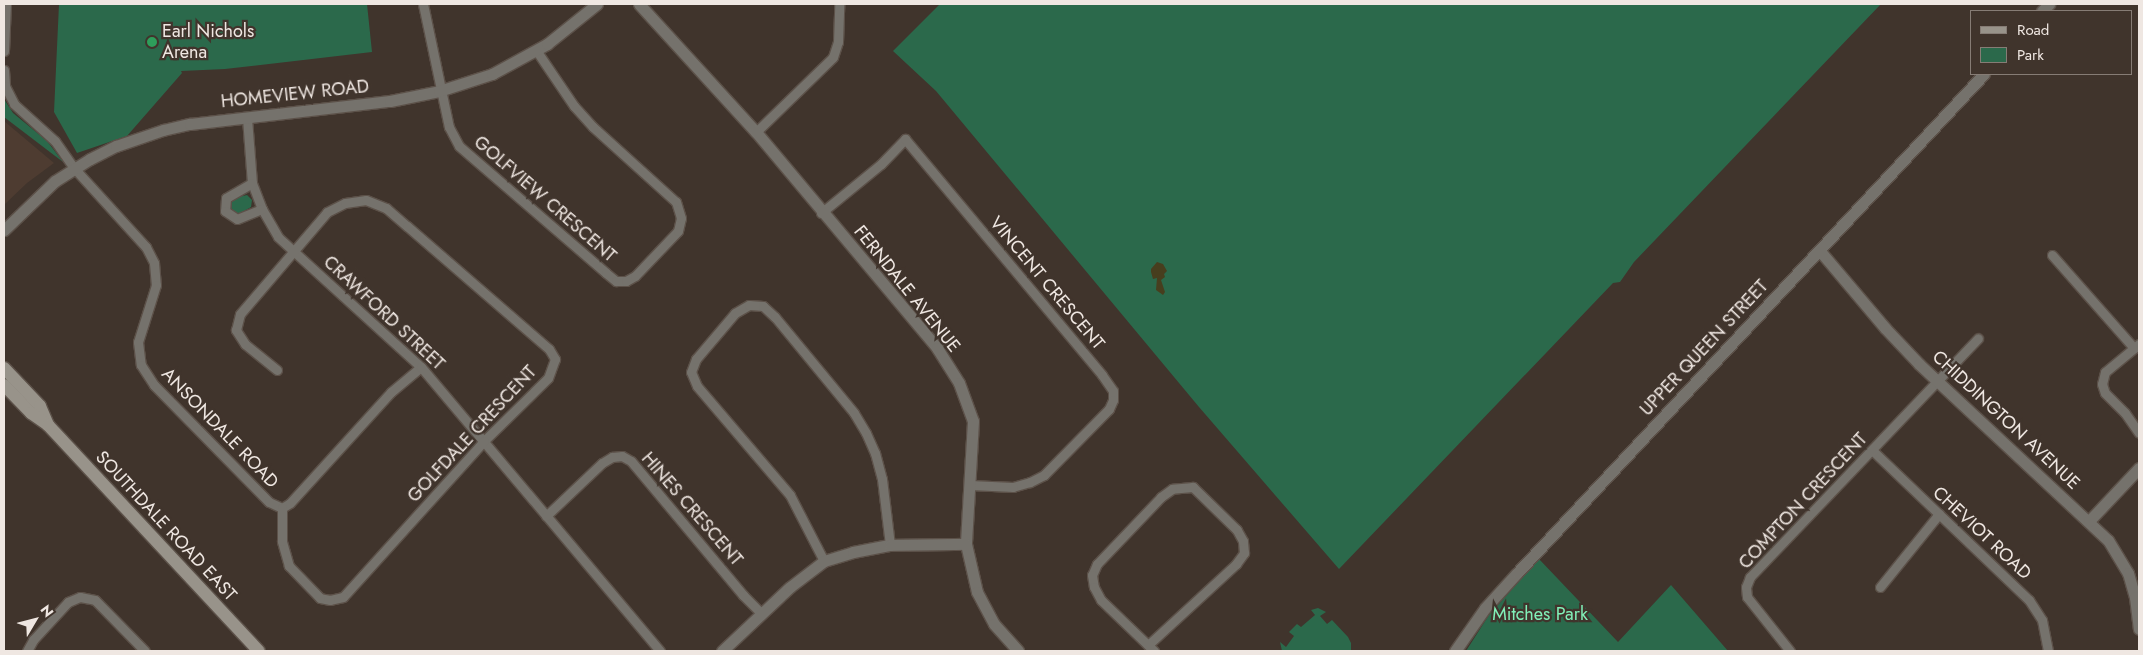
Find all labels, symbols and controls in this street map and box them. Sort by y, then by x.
legend [1970,10,2133,75]
text: Road [2017,19,2049,41]
place label: Earl Nichols Arena [162,21,254,64]
marker: Earl Nichols Arena [146,36,158,48]
text: Park [2017,44,2044,66]
street label: HOMEVIEW ROAD [220,75,370,113]
street label: GOLFVIEW CRESCENT [469,131,621,267]
street label: VINCENT CRESCENT [985,212,1109,354]
street label: FERNDALE AVENUE [849,221,965,357]
street label: CRAWFORD STREET [319,251,449,375]
street label: UPPER QUEEN STREET [1636,276,1772,420]
street label: CHIDDINGTON AVENUE [1928,346,2084,494]
street label: GOLFDALE CRESCENT [403,361,541,507]
street label: ANSONDALE ROAD [157,363,283,493]
street label: COMPTON CRESCENT [1734,428,1872,574]
street label: SOUTHDALE ROAD EAST [91,447,241,605]
street label: HINES CRESCENT [637,448,747,570]
street label: CHEVIOT ROAD [1928,482,2036,584]
north arrow [10,595,60,645]
text: N [36,601,58,621]
park label: Mitches Park [1492,603,1588,625]

